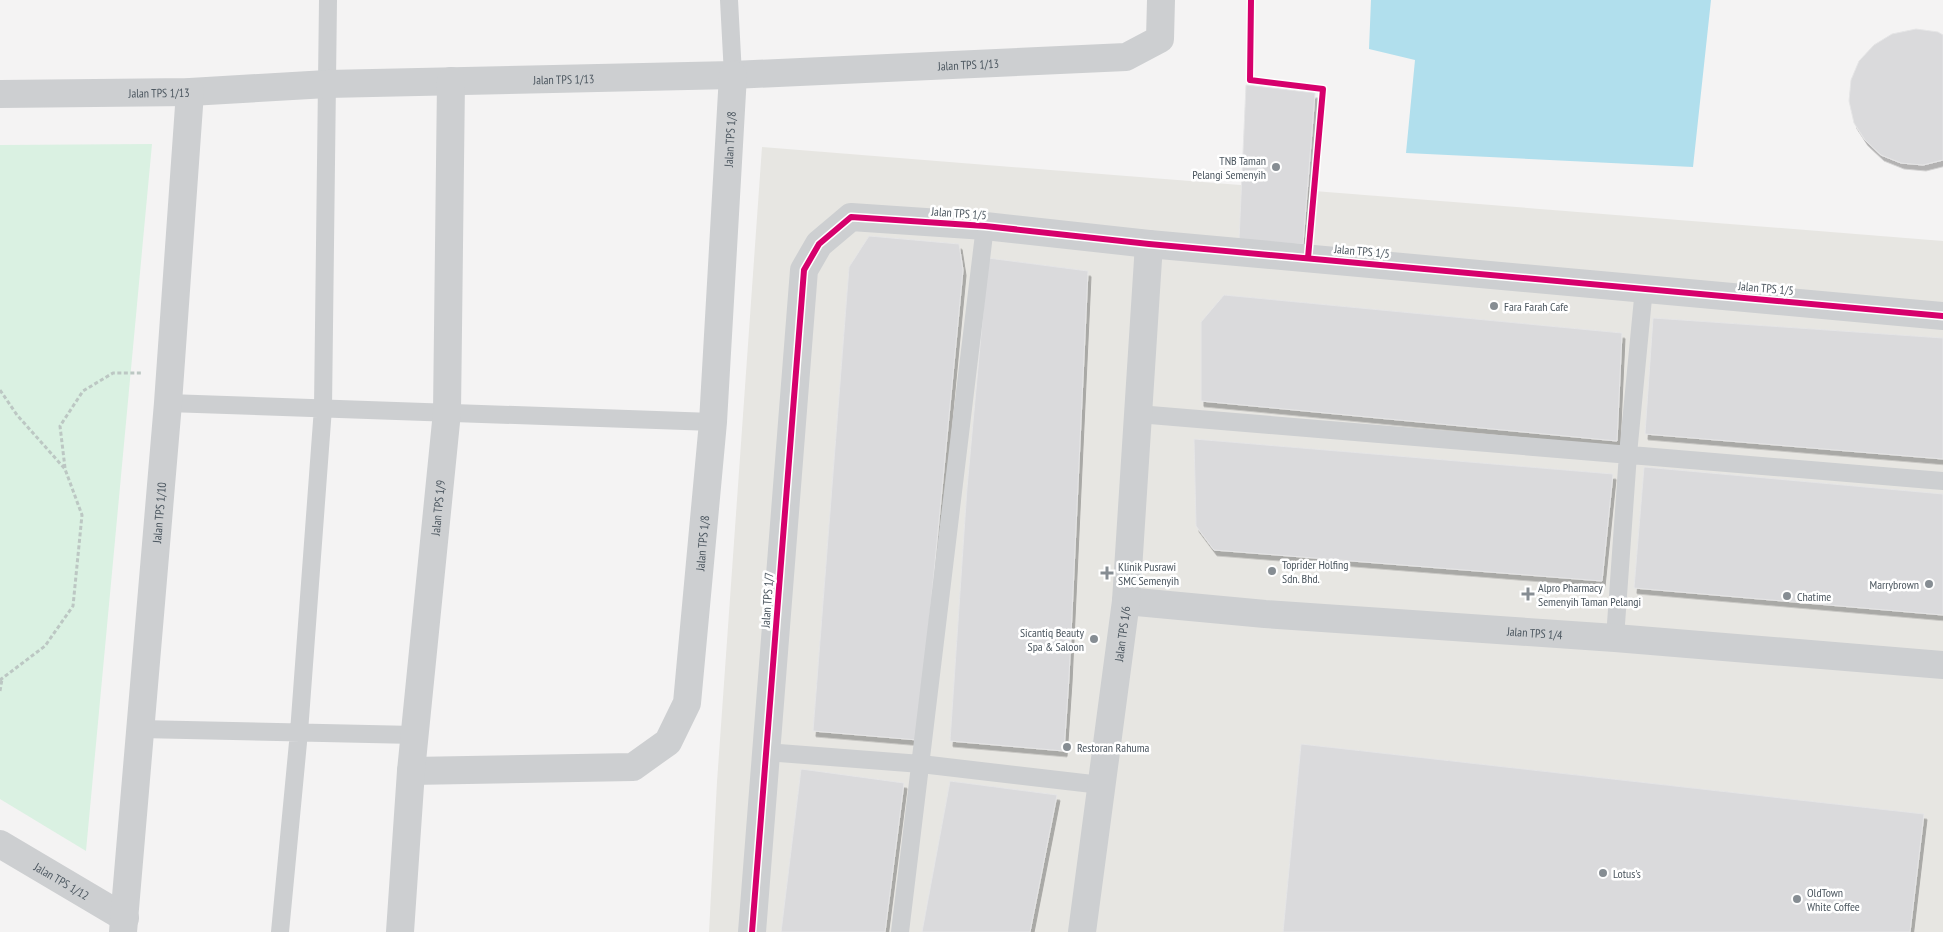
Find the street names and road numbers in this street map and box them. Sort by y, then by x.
street label: Jalan TPS 1/13 [937,55,999,73]
street label: Jalan TPS 1/13 [532,71,594,87]
street label: Jalan TPS 1/13 [127,85,190,100]
street label: Jalan TPS 1/8 [720,111,738,168]
street label: Jalan TPS 1/5 [930,204,987,222]
street label: Jalan TPS 1/5 [1333,241,1390,261]
street label: Jalan TPS 1/5 [1737,278,1794,298]
street label: Jalan TPS 1/9 [427,479,448,537]
street label: Jalan TPS 1/10 [149,481,169,545]
street label: Jalan TPS 1/8 [692,515,712,573]
street label: Jalan TPS 1/7 [758,572,776,629]
street label: Jalan TPS 1/6 [1110,605,1133,663]
street label: Jalan TPS 1/4 [1505,623,1564,642]
street label: Jalan TPS 1/12 [31,858,92,903]

